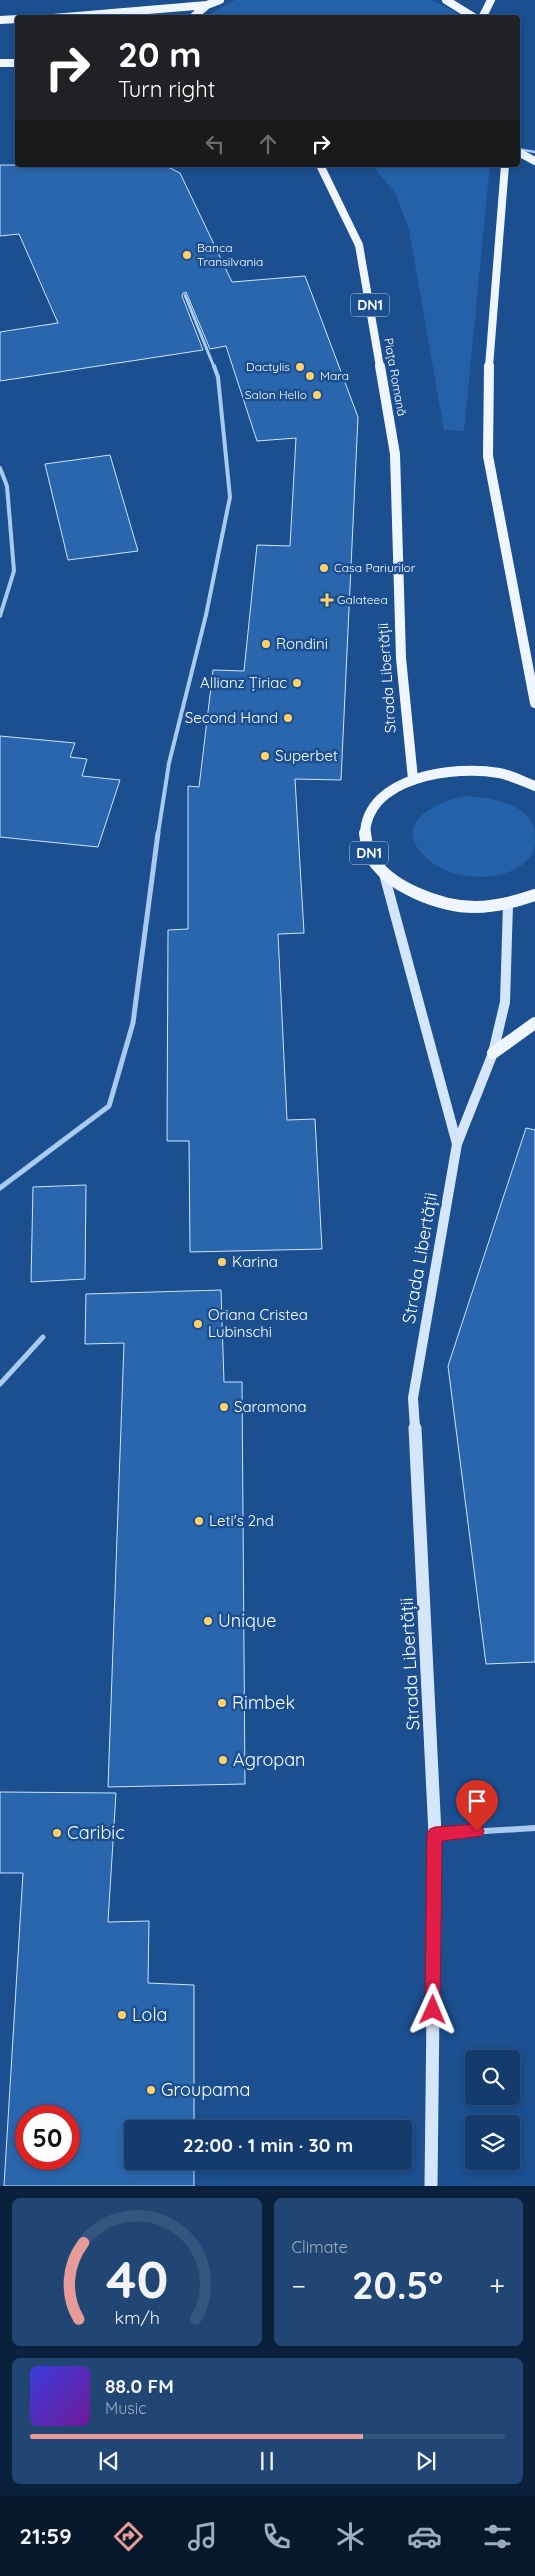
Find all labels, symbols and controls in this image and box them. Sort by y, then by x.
text: 20 m [118,32,201,76]
icon: right [35,35,100,100]
text: Turn right [118,75,215,103]
icon: left [201,130,229,158]
icon: ahead [254,130,282,158]
icon: right [307,130,335,158]
place label: Banca Transilvania [197,240,263,269]
marker: Banca Transilvania [181,249,193,261]
road number: DN1 [351,294,389,316]
street label: Piața Romană [381,337,410,417]
place label: Dactylis [246,359,290,374]
marker: Dactylis [294,361,306,373]
place label: Mara [320,368,349,383]
marker: Mara [304,370,316,382]
place label: Salon Hello [245,387,307,402]
marker: Salon Hello [311,389,323,401]
place label: Casa Pariurilor [334,560,416,575]
marker: Casa Pariurilor [318,562,330,574]
place label: Galateea [337,592,388,607]
marker: Galateea [321,594,333,606]
street label: Strada Libertății [373,622,400,734]
place label: Rondini [276,634,328,653]
marker: Rondini [260,638,272,650]
place label: Allianz Țiriac [200,673,287,692]
marker: Allianz Țiriac [291,677,303,689]
place label: Second Hand [185,708,278,727]
marker: Second Hand [282,712,294,724]
place label: Superbet [275,746,338,765]
marker: Superbet [259,750,271,762]
road number: DN1 [350,841,388,864]
street label: Strada Libertății [397,1191,442,1325]
place label: Karina [232,1252,278,1271]
marker: Karina [216,1256,228,1268]
place label: Oriana Cristea Lubinschi [208,1305,308,1341]
marker: Oriana Cristea Lubinschi [192,1318,204,1330]
place label: Saramona [234,1397,307,1416]
marker: Saramona [218,1401,230,1413]
place label: Leti's 2nd [209,1511,274,1530]
marker: Leti's 2nd [193,1515,205,1527]
street label: Strada Libertății [395,1597,424,1731]
place label: Unique [218,1609,276,1632]
marker: Unique [202,1615,214,1627]
place label: Rimbek [232,1691,295,1714]
marker: Rimbek [216,1697,228,1709]
place label: Agropan [233,1748,306,1771]
marker: Agropan [217,1754,229,1766]
pin [456,1780,498,1831]
icon: arrive [463,1787,491,1815]
place label: Caribic [67,1821,125,1844]
marker: Caribic [51,1827,63,1839]
position arrow [406,1983,458,2035]
place label: Lola [132,2003,168,2026]
marker: Lola [116,2009,128,2021]
map controls [465,2050,520,2170]
button: search [465,2050,520,2105]
place label: Groupama [161,2078,250,2101]
marker: Groupama [145,2084,157,2096]
speed limit sign: 50 [15,2105,80,2170]
button: layers [465,2115,520,2170]
text: 22:00 · 1 min · 30 m [183,2133,353,2157]
text: Climate [292,2237,348,2257]
text: 40 [105,2246,168,2311]
text: 20.5° [352,2261,443,2309]
text: − [292,2268,306,2303]
text: + [489,2268,505,2303]
text: km/h [114,2306,159,2328]
text: 88.0 FM [105,2374,174,2398]
text: Music [105,2398,147,2418]
icon: previous [95,2447,123,2475]
icon: pause [253,2447,281,2475]
icon: next [412,2447,440,2475]
icon: directions [111,2519,146,2554]
icon: music [185,2519,220,2554]
icon: phone [259,2519,294,2554]
icon: climate [333,2519,368,2554]
icon: car [407,2519,442,2554]
icon: filters [480,2519,515,2554]
text: 21:59 [19,2522,72,2550]

